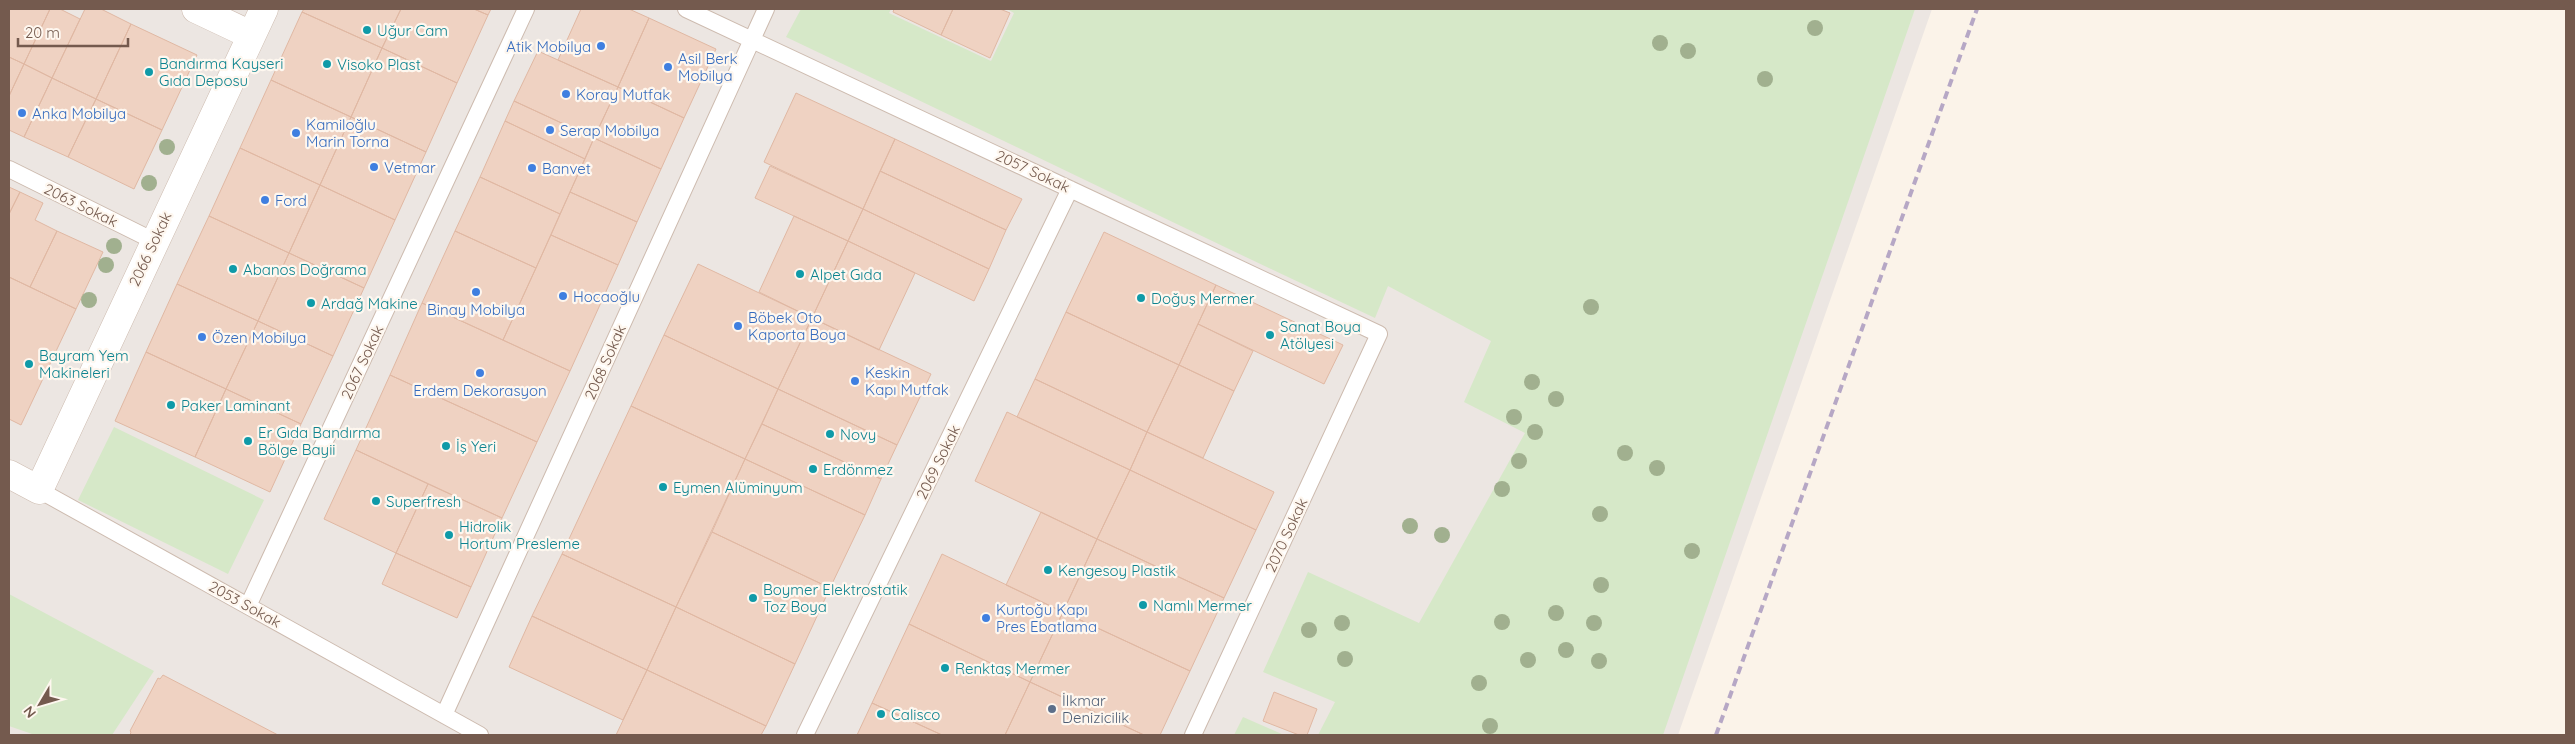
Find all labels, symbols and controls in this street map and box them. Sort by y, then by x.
scale bar [18,15,128,47]
place label: Uğur Cam [377,21,448,40]
text: 20 m [25,23,60,42]
marker: Uğur Cam [361,24,373,36]
place label: Atik Mobilya [506,37,591,56]
marker: Atik Mobilya [595,40,607,52]
place label: Asil Berk Mobilya [678,49,738,85]
place label: Bandırma Kayseri Gıda Deposu [159,54,284,90]
place label: Visoko Plast [337,55,421,74]
marker: Visoko Plast [321,58,333,70]
marker: Asil Berk Mobilya [662,61,674,73]
marker: Bandırma Kayseri Gıda Deposu [143,66,155,78]
place label: Koray Mutfak [576,85,670,104]
marker: Koray Mutfak [560,88,572,100]
place label: Anka Mobilya [32,104,126,123]
marker: Anka Mobilya [16,107,28,119]
place label: Kamiloğlu Marin Torna [306,115,389,151]
place label: Serap Mobilya [560,121,659,140]
marker: Serap Mobilya [544,124,556,136]
marker: Kamiloğlu Marin Torna [290,127,302,139]
street label: 2057 Sokak [993,146,1073,196]
place label: Vetmar [384,158,436,177]
place label: Banvet [542,159,591,178]
marker: Vetmar [368,161,380,173]
marker: Banvet [526,162,538,174]
street label: 2063 Sokak [41,179,121,231]
place label: Ford [275,191,307,210]
marker: Ford [259,194,271,206]
street label: 2066 Sokak [124,209,176,289]
place label: Abanos Doğrama [243,260,367,279]
marker: Abanos Doğrama [227,263,239,275]
place label: Alpet Gıda [810,265,882,284]
marker: Alpet Gıda [794,268,806,280]
marker: Binay Mobilya [470,286,482,298]
place label: Hocaoğlu [573,287,640,306]
place label: Doğuş Mermer [1151,289,1255,308]
marker: Hocaoğlu [557,290,569,302]
marker: Doğuş Mermer [1135,292,1147,304]
place label: Ardağ Makine [321,294,418,313]
marker: Ardağ Makine [305,297,317,309]
place label: Binay Mobilya [427,300,525,319]
place label: Böbek Oto Kaporta Boya [748,308,846,344]
place label: Sanat Boya Atölyesi [1280,317,1361,353]
marker: Böbek Oto Kaporta Boya [732,320,744,332]
street label: 2067 Sokak [337,322,387,402]
street label: 2068 Sokak [580,322,630,402]
place label: Özen Mobilya [212,328,306,347]
marker: Sanat Boya Atölyesi [1264,329,1276,341]
marker: Özen Mobilya [196,331,208,343]
place label: Bayram Yem Makineleri [39,346,129,382]
marker: Bayram Yem Makineleri [23,358,35,370]
place label: Keskin Kapı Mutfak [865,363,949,399]
marker: Erdem Dekorasyon [474,367,486,379]
marker: Keskin Kapı Mutfak [849,375,861,387]
place label: Erdem Dekorasyon [413,381,547,400]
place label: Paker Laminant [181,396,290,415]
marker: Paker Laminant [165,399,177,411]
street label: 2069 Sokak [912,422,964,502]
place label: Er Gıda Bandırma Bölge Bayii [258,423,381,459]
place label: Novy [840,425,876,444]
marker: Novy [824,428,836,440]
marker: Er Gıda Bandırma Bölge Bayii [242,435,254,447]
place label: İş Yeri [456,437,496,456]
marker: İş Yeri [440,440,452,452]
place label: Erdönmez [823,460,893,479]
marker: Erdönmez [807,463,819,475]
place label: Eymen Alüminyum [673,478,803,497]
marker: Eymen Alüminyum [657,481,669,493]
place label: Superfresh [386,492,461,511]
marker: Superfresh [370,495,382,507]
street label: 2070 Sokak [1261,495,1311,575]
place label: Hidrolik Hortum Presleme [459,517,580,553]
marker: Hidrolik Hortum Presleme [443,529,455,541]
place label: Kengesoy Plastik [1058,561,1176,580]
marker: Kengesoy Plastik [1042,564,1054,576]
street label: 2053 Sokak [205,576,285,632]
place label: Boymer Elektrostatik Toz Boya [763,580,908,616]
marker: Boymer Elektrostatik Toz Boya [747,592,759,604]
place label: Namlı Mermer [1153,596,1252,615]
marker: Namlı Mermer [1137,599,1149,611]
place label: Kurtoğu Kapı Pres Ebatlama [996,600,1097,636]
marker: Kurtoğu Kapı Pres Ebatlama [980,612,992,624]
place label: Renktaş Mermer [955,659,1070,678]
marker: Renktaş Mermer [939,662,951,674]
north arrow [15,679,65,729]
place label: İlkmar Denizicilik [1062,691,1129,727]
text: N [19,702,40,722]
marker: İlkmar Denizicilik [1046,703,1058,715]
place label: Calisco [891,705,940,724]
marker: Calisco [875,708,887,720]

